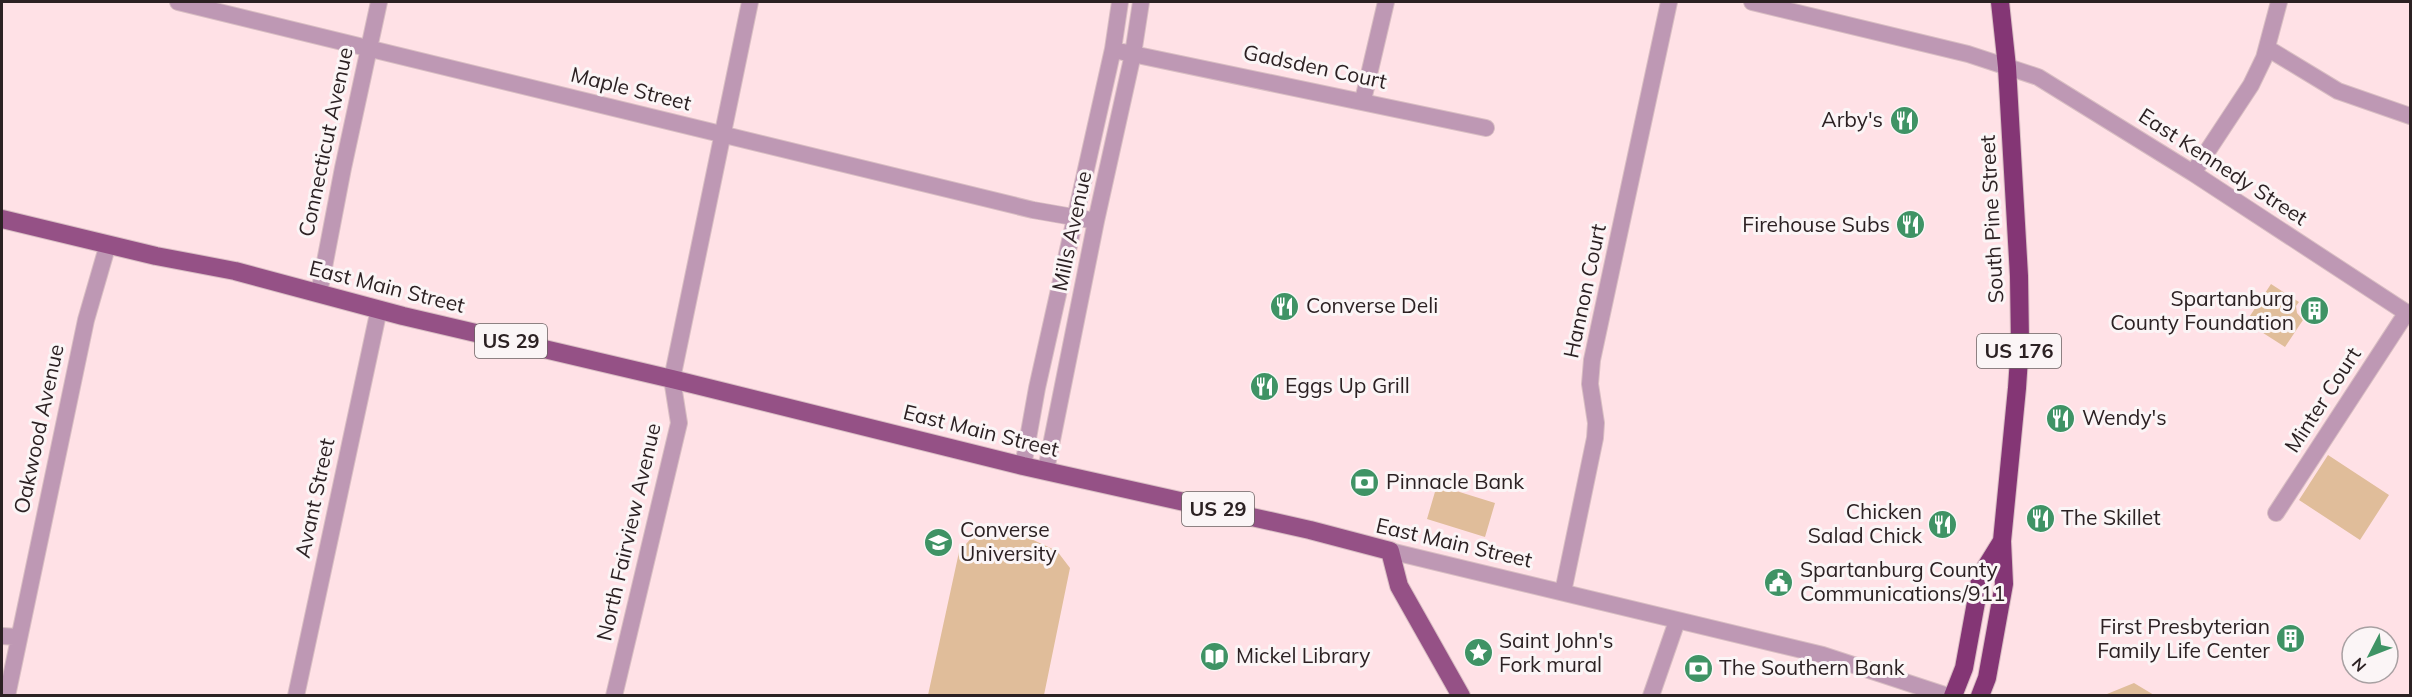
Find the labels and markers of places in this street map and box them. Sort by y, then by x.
restaurant icon: Arby's [1888,104,1920,136]
place label: Arby's [1821,106,1883,132]
restaurant icon: Firehouse Subs [1895,209,1927,241]
place label: Firehouse Subs [1742,211,1890,237]
place label: Spartanburg County Foundation [2110,285,2294,335]
restaurant icon: Converse Deli [1269,290,1301,322]
place label: Converse Deli [1306,292,1438,318]
building icon: Spartanburg County Foundation [2299,295,2331,327]
restaurant icon: Eggs Up Grill [1248,370,1280,402]
place label: Eggs Up Grill [1285,372,1410,398]
restaurant icon: Wendy's [2045,402,2077,434]
place label: Wendy's [2082,404,2167,430]
bank icon: Pinnacle Bank [1349,466,1381,498]
place label: Pinnacle Bank [1386,468,1524,494]
place label: Chicken Salad Chick [1808,498,1922,548]
restaurant icon: The Skillet [2024,502,2056,534]
place label: The Skillet [2061,504,2161,530]
restaurant icon: Chicken Salad Chick [1927,508,1959,540]
place label: Converse University [960,516,1057,566]
school or university icon: Converse University [923,526,955,558]
place label: Spartanburg County Communications/911 [1800,556,2006,606]
public building icon: Spartanburg County Communications/911 [1763,566,1795,598]
place label: First Presbyterian Family Life Center [2097,613,2270,663]
building icon: First Presbyterian Family Life Center [2275,623,2307,655]
place label: Saint John's Fork mural [1499,627,1613,677]
place icon: Saint John's Fork mural [1462,637,1494,669]
library icon: Mickel Library [1199,640,1231,672]
place label: Mickel Library [1236,642,1370,668]
bank icon: The Southern Bank [1682,652,1714,684]
place label: The Southern Bank [1719,654,1905,680]

